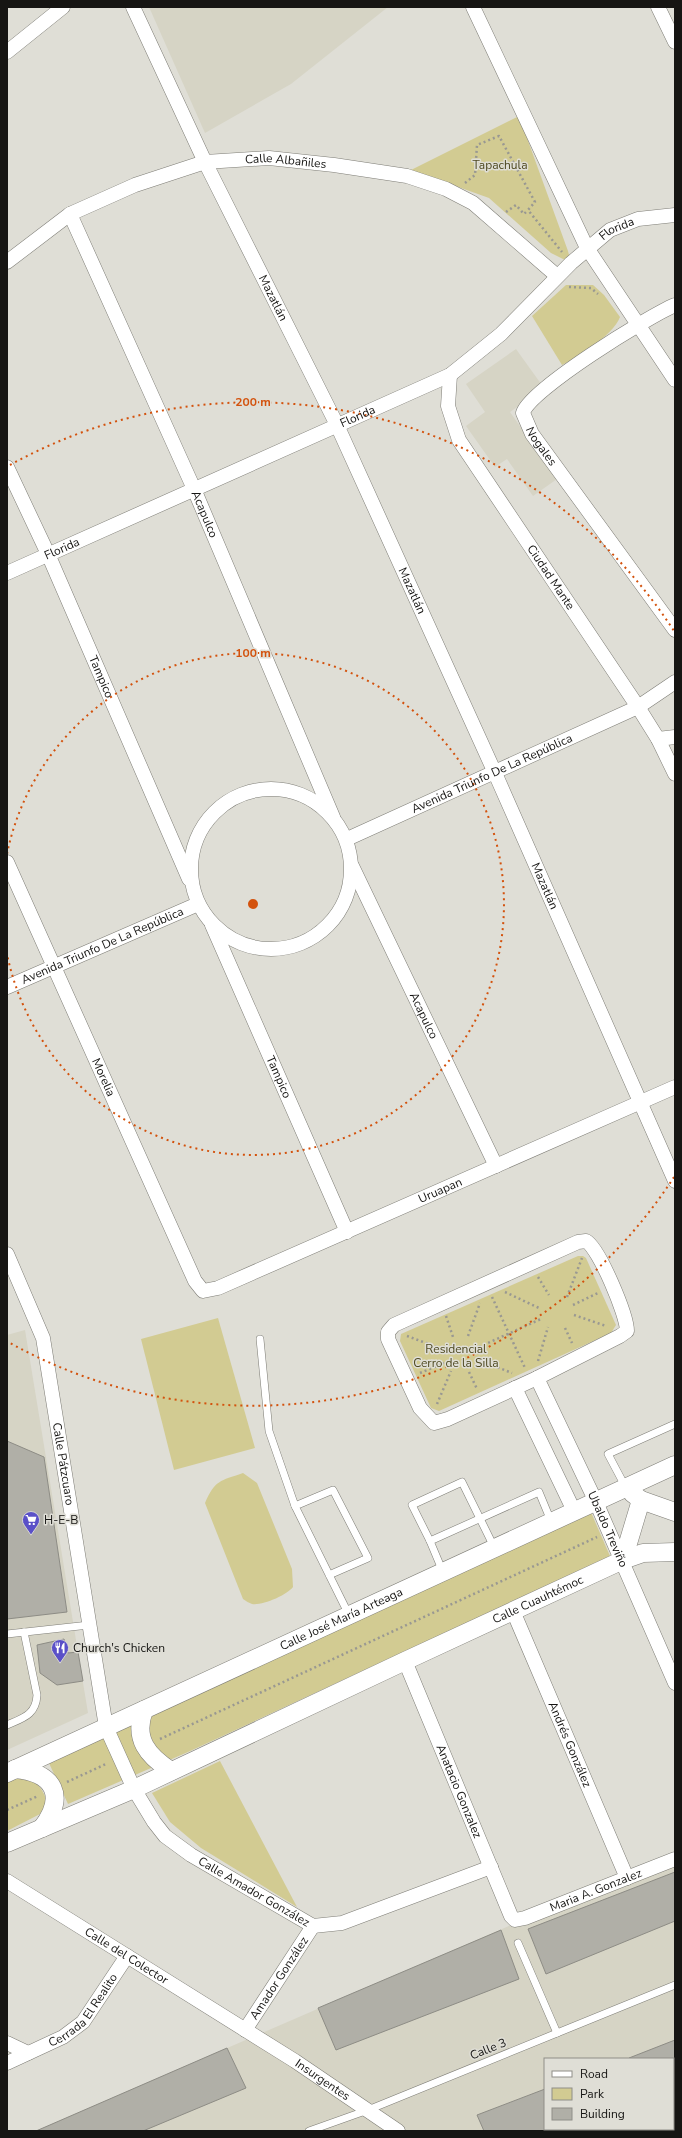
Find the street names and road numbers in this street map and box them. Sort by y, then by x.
street label: Calle Albañiles [244,150,327,172]
street label: Florida [596,213,636,244]
street label: Mazatlán [255,272,291,324]
street label: Florida [337,401,378,431]
street label: Nogales [522,424,561,469]
street label: Acapulco [188,488,222,541]
street label: Florida [42,534,82,563]
street label: Ciudad Mante [523,542,579,613]
street label: Mazatlán [395,565,430,616]
street label: Tampico [85,653,118,701]
street label: Avenida Triunfo De La República [409,730,575,817]
street label: Mazatlán [528,860,562,912]
street label: Avenida Triunfo De La República [19,903,186,988]
street label: Acapulco [406,990,442,1042]
street label: Tampico [262,1053,295,1101]
street label: Morelia [88,1056,119,1099]
street label: Uruapan [416,1174,465,1207]
street label: Calle Pátzcuaro [49,1421,78,1507]
street label: Ubaldo Treviño [584,1488,632,1570]
street label: Calle Cuauhtémoc [490,1571,586,1627]
street label: Calle José María Arteaga [277,1584,405,1654]
street label: Andrés González [545,1699,595,1790]
street label: Anatacio Gonzalez [433,1742,486,1841]
street label: Calle Amador González [195,1853,313,1931]
street label: Maria A. Gonzalez [547,1865,644,1915]
street label: Calle del Colector [82,1924,172,1988]
street label: Amador González [246,1933,312,2023]
street label: Cerrada El Realito [46,1970,121,2051]
street label: Calle 3 [467,2034,509,2064]
street label: Insurgentes [292,2055,353,2104]

